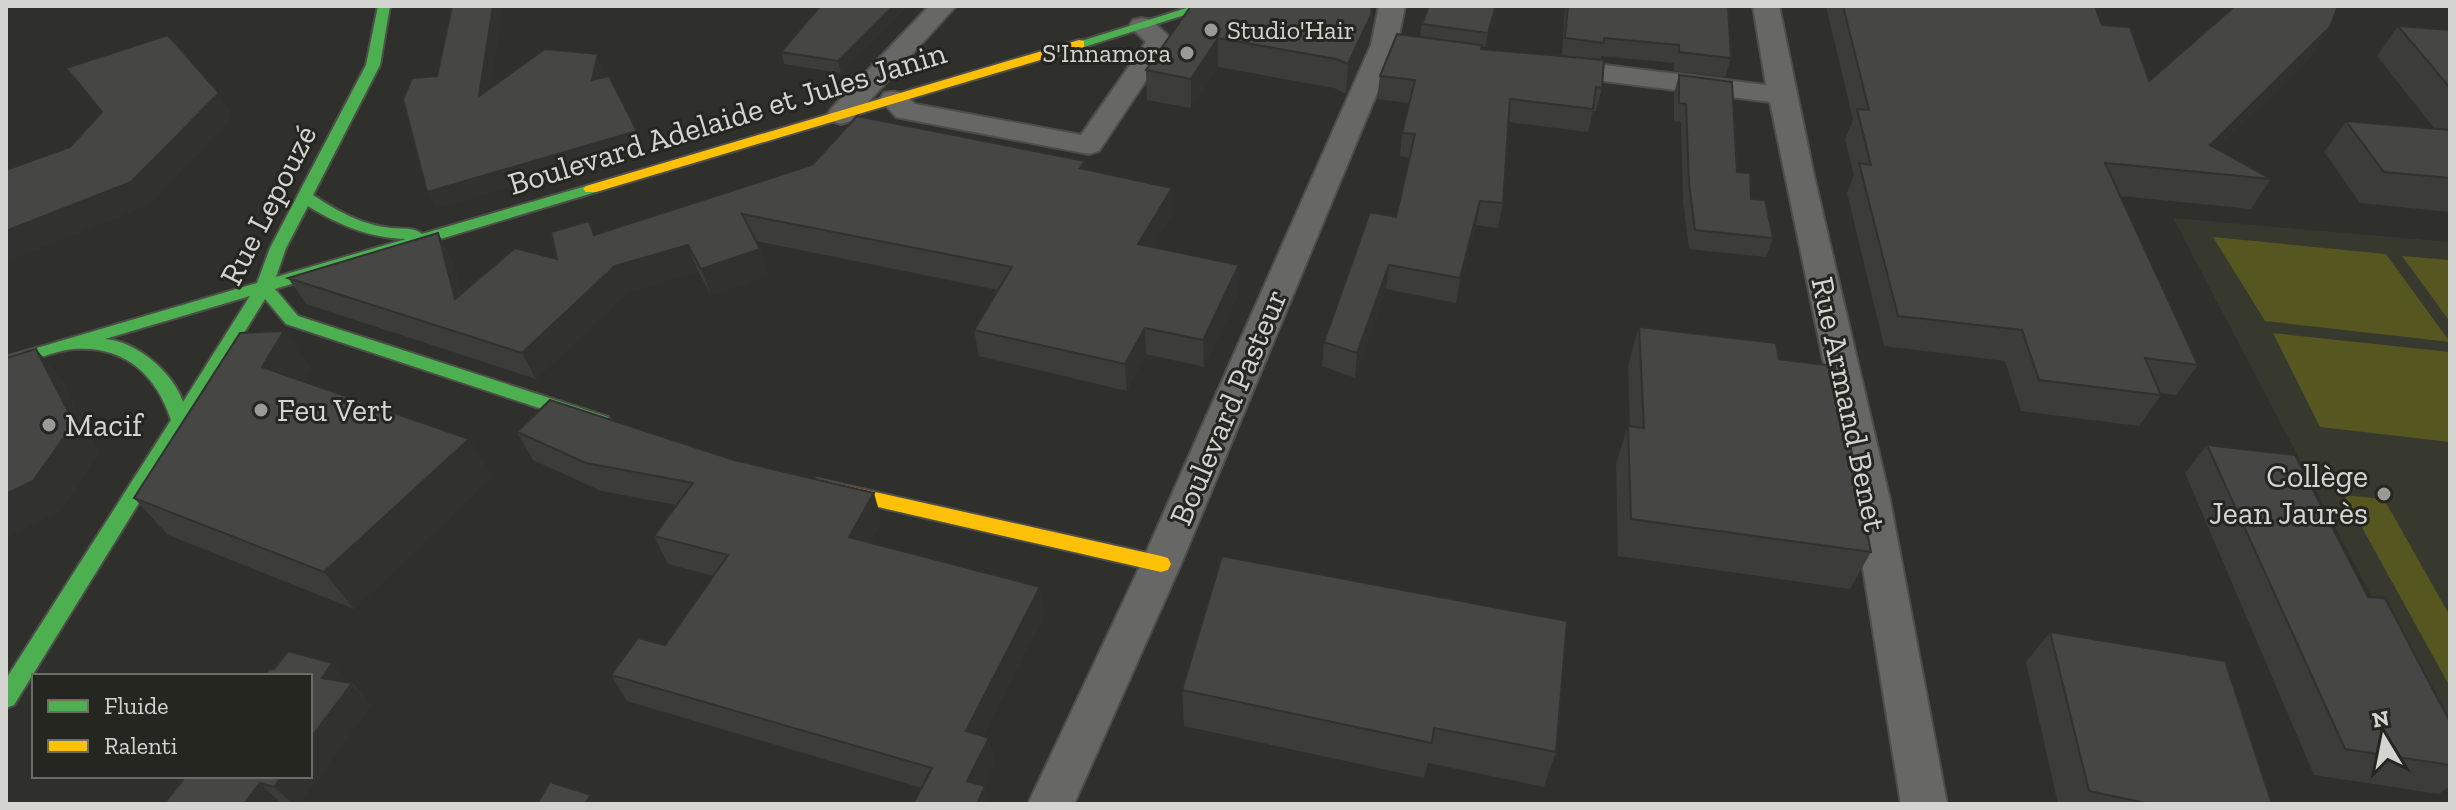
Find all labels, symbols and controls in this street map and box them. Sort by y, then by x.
place label: Studio'Hair [1227,14,1355,46]
marker: Studio'Hair [1202,21,1220,39]
street label: Boulevard Adelaide et Jules Janin [503,33,951,203]
place label: S'Innamora [1042,37,1171,69]
marker: S'Innamora [1178,44,1196,62]
street label: Rue Lepouzé [211,119,325,291]
street label: Rue Armand Benet [1803,273,1895,535]
street label: Boulevard Pasteur [1161,283,1295,531]
place label: Feu Vert [277,391,392,429]
marker: Feu Vert [252,401,270,419]
place label: Macif [65,406,145,444]
marker: Macif [40,416,58,434]
place label: Collège Jean Jaurès [2209,457,2368,532]
marker: Collège Jean Jaurès [2375,485,2393,503]
legend [32,674,312,778]
text: Fluide [104,691,168,720]
north arrow [2344,698,2424,778]
text: N [2370,704,2391,734]
text: Ralenti [104,731,178,760]

